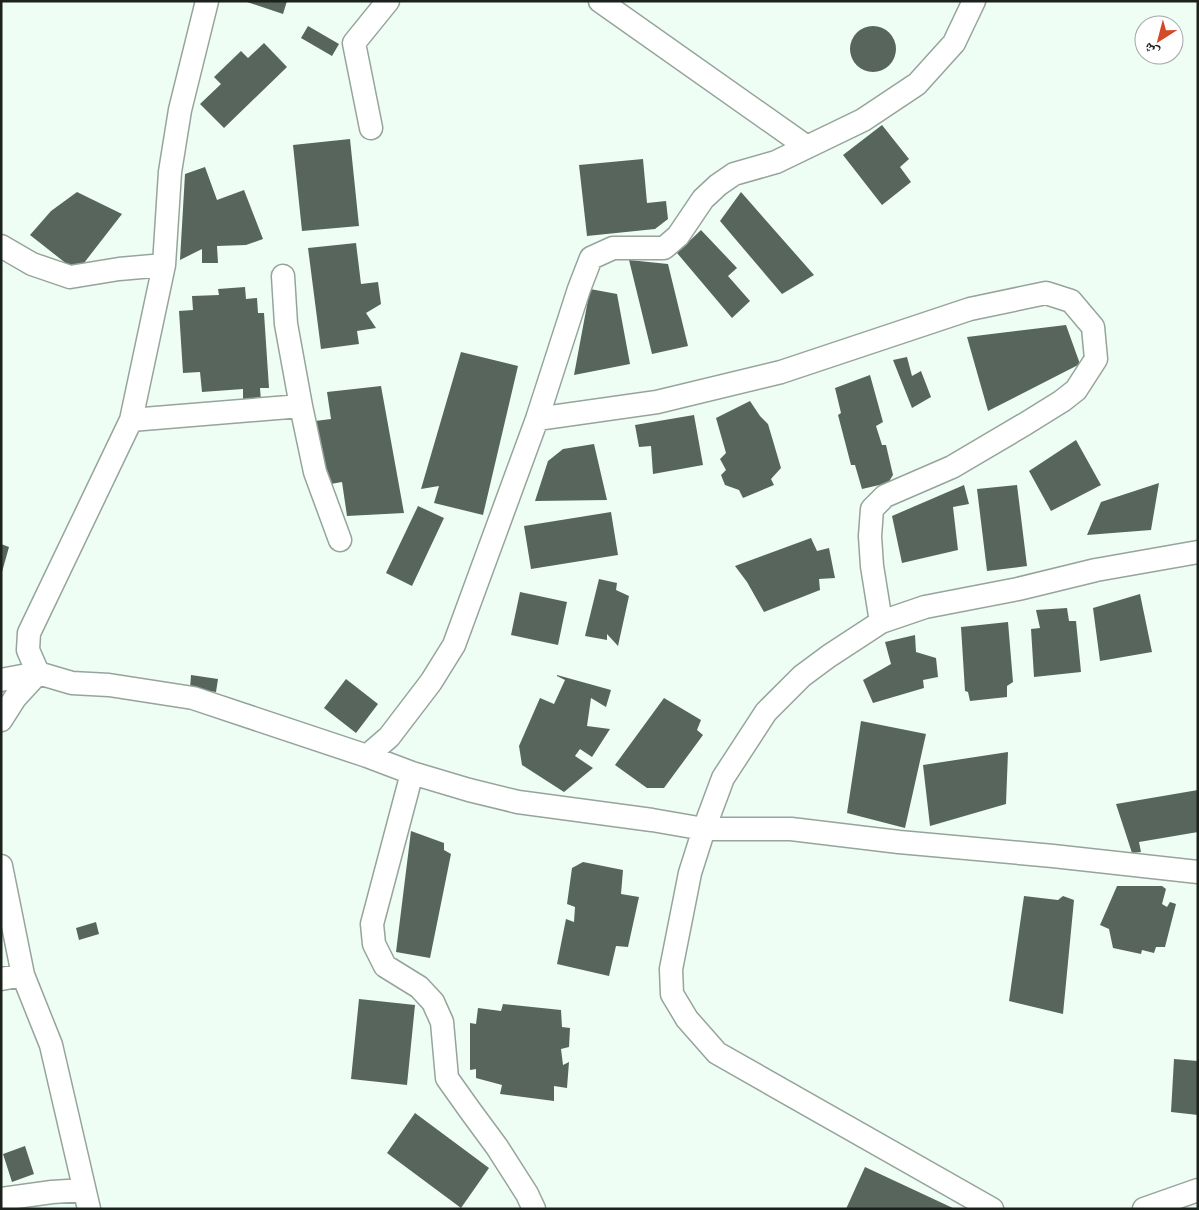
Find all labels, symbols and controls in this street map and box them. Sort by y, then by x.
north arrow [1134,15,1184,65]
text: ش [1140,39,1163,62]

